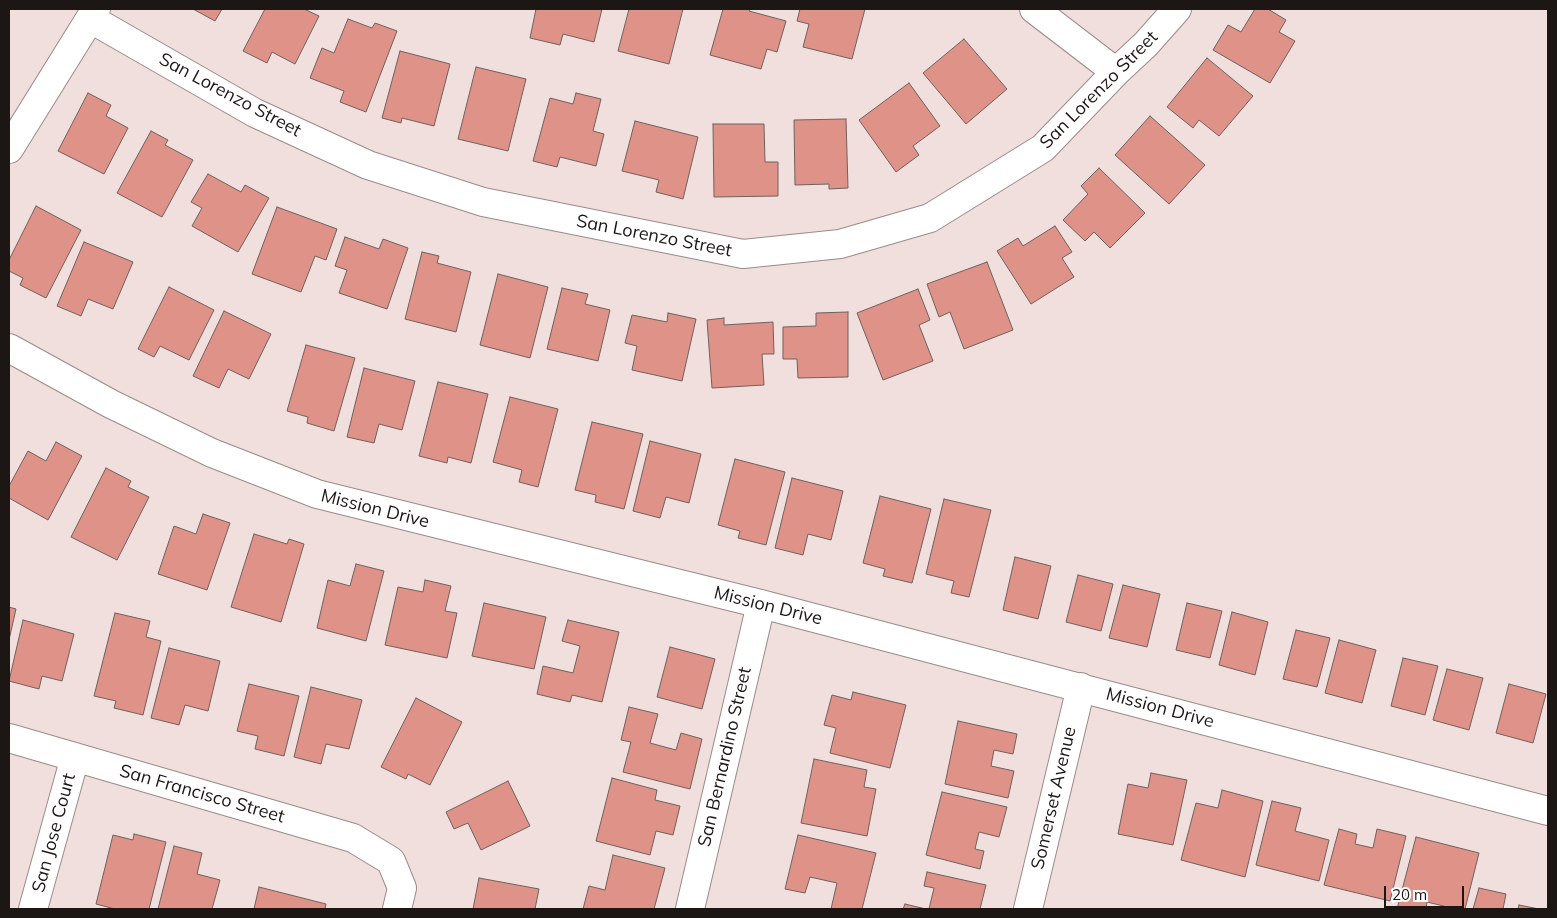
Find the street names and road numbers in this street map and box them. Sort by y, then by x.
street label: San Lorenzo Street [1036,27,1162,153]
street label: San Lorenzo Street [155,48,305,142]
street label: San Lorenzo Street [574,210,734,262]
street label: Mission Drive [319,485,431,533]
street label: Mission Drive [712,582,824,630]
street label: San Bernardino Street [694,665,756,849]
street label: Mission Drive [1104,683,1216,733]
street label: Somerset Avenue [1027,724,1081,872]
street label: San Francisco Street [117,760,287,828]
street label: San Jose Court [28,771,80,895]

